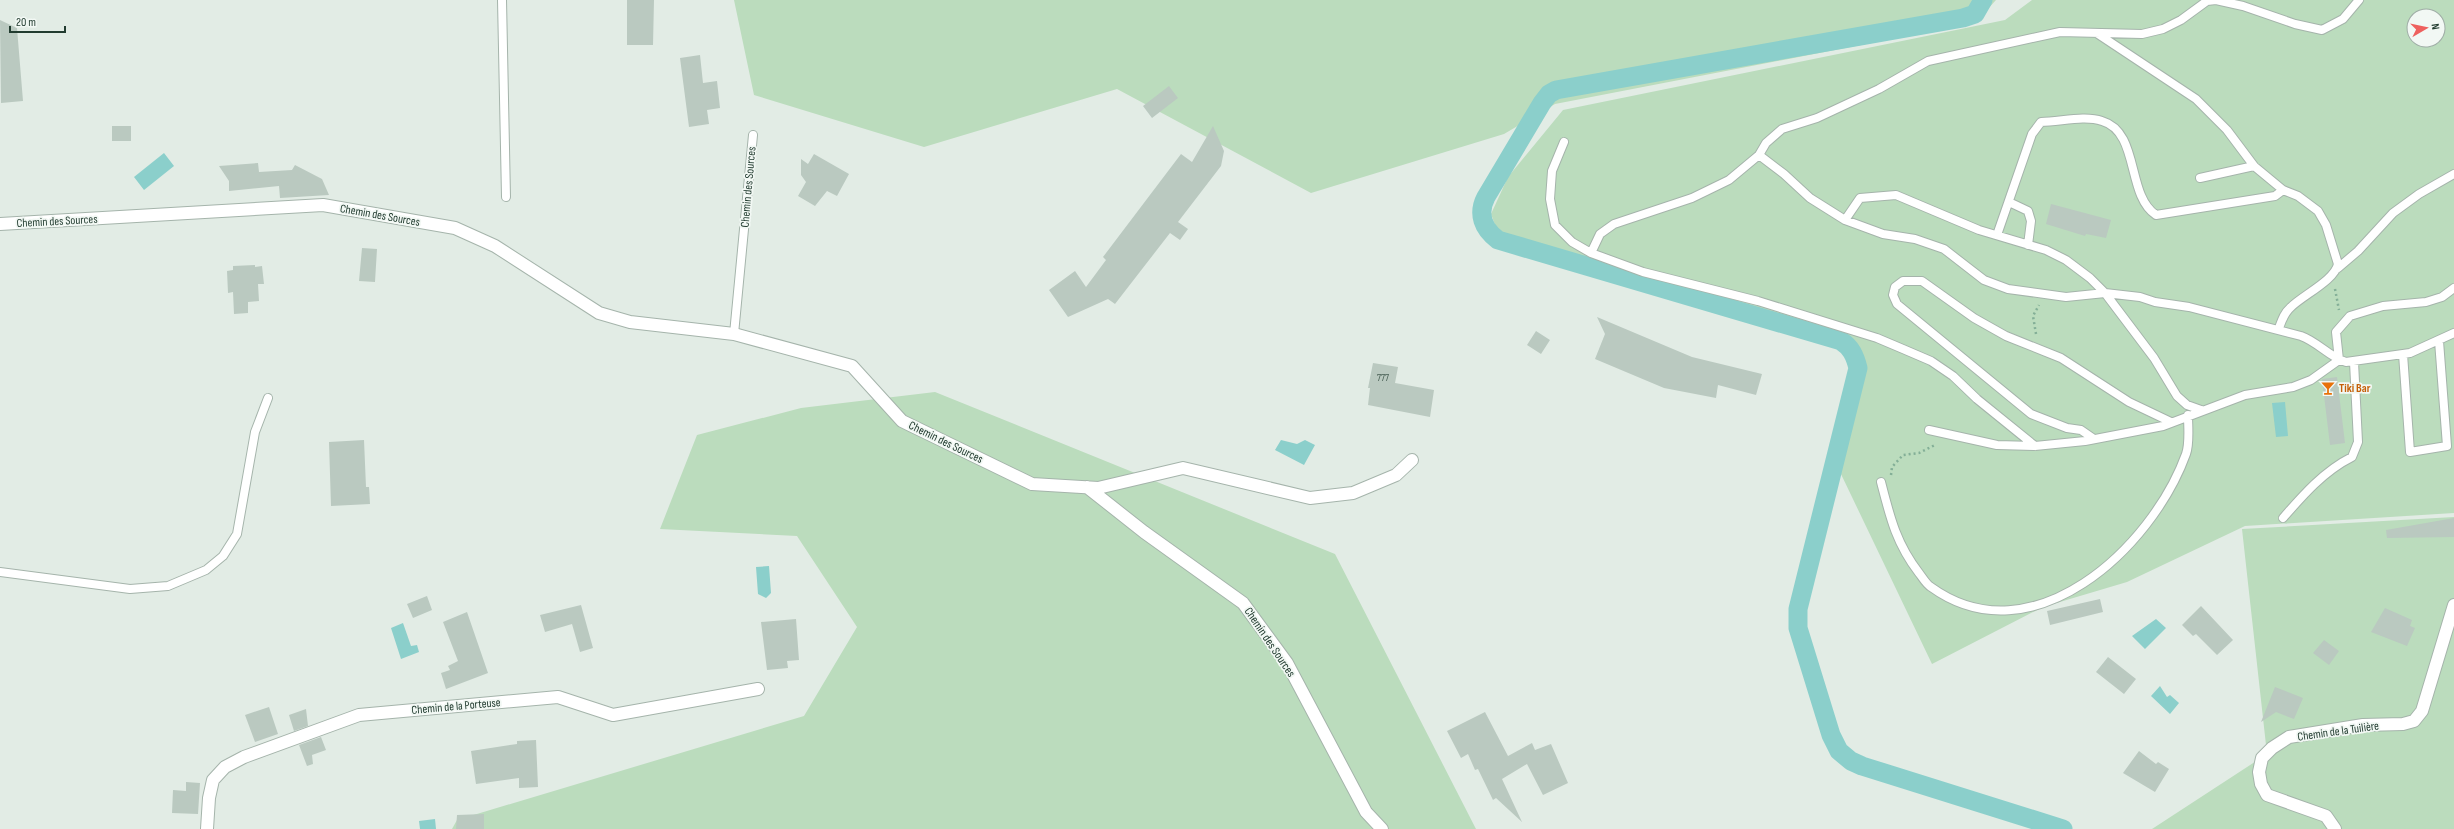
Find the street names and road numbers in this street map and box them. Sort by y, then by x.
street label: Chemin des Sources [737,146,760,228]
street label: Chemin des Sources [339,201,421,230]
street label: Chemin des Sources [16,212,98,231]
street label: Chemin des Sources [906,418,986,467]
street label: Chemin des Sources [1241,604,1298,680]
street label: Chemin de la Porteuse [411,695,501,718]
street label: Chemin de la Tuilière [2296,718,2380,745]

